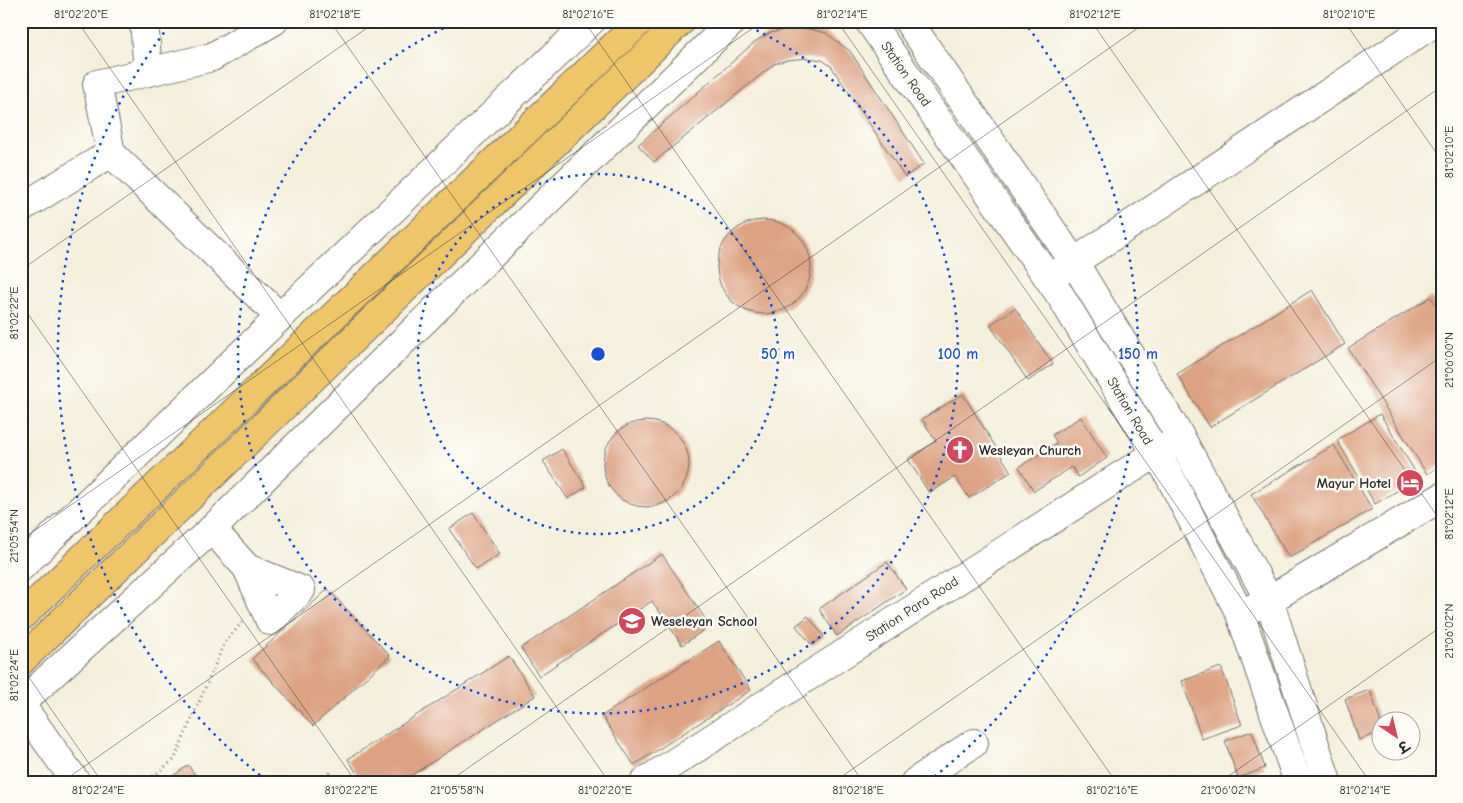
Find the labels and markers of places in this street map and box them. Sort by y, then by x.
centre of rings [589,345,607,363]
church icon: Wesleyan Church [945,435,975,465]
place label: Wesleyan Church [979,442,1081,459]
hotel icon: Mayur Hotel [1395,468,1425,498]
place label: Mayur Hotel [1317,475,1391,492]
school or university icon: Weseleyan School [617,606,647,636]
place label: Weseleyan School [651,613,757,630]

